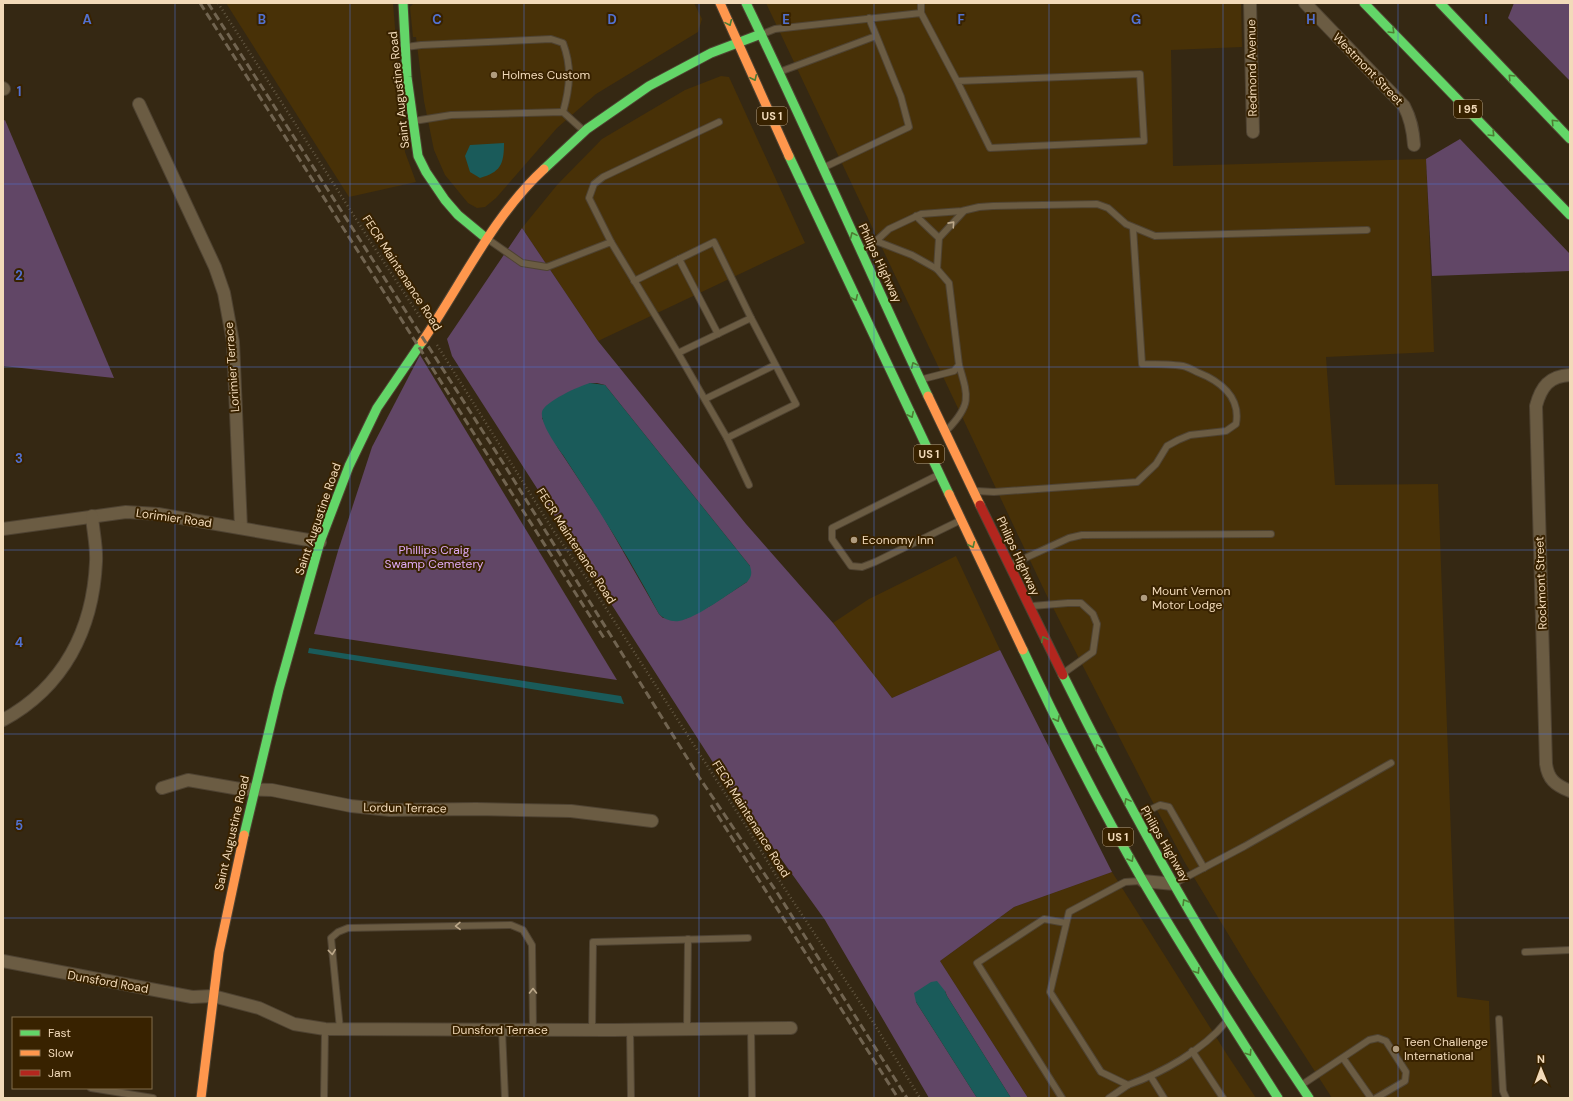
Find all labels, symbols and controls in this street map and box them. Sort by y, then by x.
text: A [82,11,92,28]
text: B [258,11,266,28]
text: C [432,11,442,28]
text: D [607,11,617,28]
text: E [782,11,790,28]
text: F [957,11,965,28]
text: G [1131,11,1141,28]
text: H [1306,11,1316,28]
text: I [1484,11,1488,28]
one-way arrow [724,19,732,26]
street label: Redmond Avenue [1243,19,1261,117]
one-way arrow [1387,26,1395,33]
street label: Westmont Street [1329,29,1407,109]
street label: Saint Augustine Road [385,31,413,149]
place label: Holmes Custom [502,67,590,83]
marker: Holmes Custom [489,70,499,80]
one-way arrow [750,75,758,82]
one-way arrow [1509,75,1516,82]
text: 1 [17,83,21,100]
road number: I 95 [1454,100,1482,118]
road number: US 1 [757,107,787,125]
one-way arrow [1551,119,1559,127]
one-way arrow [1487,129,1495,137]
street label: FECR Maintenance Road [359,212,445,334]
street label: Philips Highway [855,221,905,305]
one-way arrow [947,222,954,229]
one-way arrow [850,231,858,239]
text: 2 [15,267,23,284]
one-way arrow [850,293,858,301]
street label: Lorimier Terrace [221,321,243,412]
one-way arrow [911,362,919,369]
one-way arrow [906,411,914,418]
road number: US 1 [914,445,944,463]
text: 3 [15,450,23,467]
street label: Saint Augustine Road [291,461,345,577]
street label: FECR Maintenance Road [533,485,619,607]
street label: Lorimier Road [135,505,213,531]
street label: Philips Highway [993,514,1043,598]
place label: Economy Inn [862,532,934,548]
marker: Economy Inn [849,535,859,545]
street label: Rockmont Street [1531,536,1551,630]
one-way arrow [967,541,975,549]
park label: Phillips Craig Swamp Cemetery [384,542,484,572]
place label: Mount Vernon Motor Lodge [1152,583,1230,613]
marker: Mount Vernon Motor Lodge [1139,593,1149,603]
text: 4 [15,634,23,651]
one-way arrow [1041,636,1049,644]
one-way arrow [1052,715,1060,722]
one-way arrow [1096,744,1103,751]
street label: FECR Maintenance Road [708,758,794,880]
street label: Saint Augustine Road [211,774,253,892]
one-way arrow [1125,798,1132,805]
street label: Lordun Terrace [363,799,447,817]
street label: Philips Highway [1137,803,1193,885]
text: 5 [15,817,23,834]
road number: US 1 [1103,828,1133,846]
one-way arrow [1126,855,1133,862]
one-way arrow [1182,899,1189,906]
one-way arrow [455,922,461,930]
one-way arrow [328,949,337,955]
street label: Dunsford Road [66,967,150,997]
one-way arrow [1192,967,1199,974]
one-way arrow [528,988,537,994]
legend [12,1017,152,1089]
street label: Dunsford Terrace [452,1022,548,1038]
text: Fast [48,1025,71,1041]
place label: Teen Challenge International [1404,1034,1488,1064]
marker: Teen Challenge International [1391,1044,1401,1054]
text: Slow [48,1045,74,1061]
one-way arrow [1244,1049,1252,1056]
north arrow [1521,1049,1561,1089]
text: N [1537,1052,1545,1066]
text: Jam [48,1065,71,1081]

